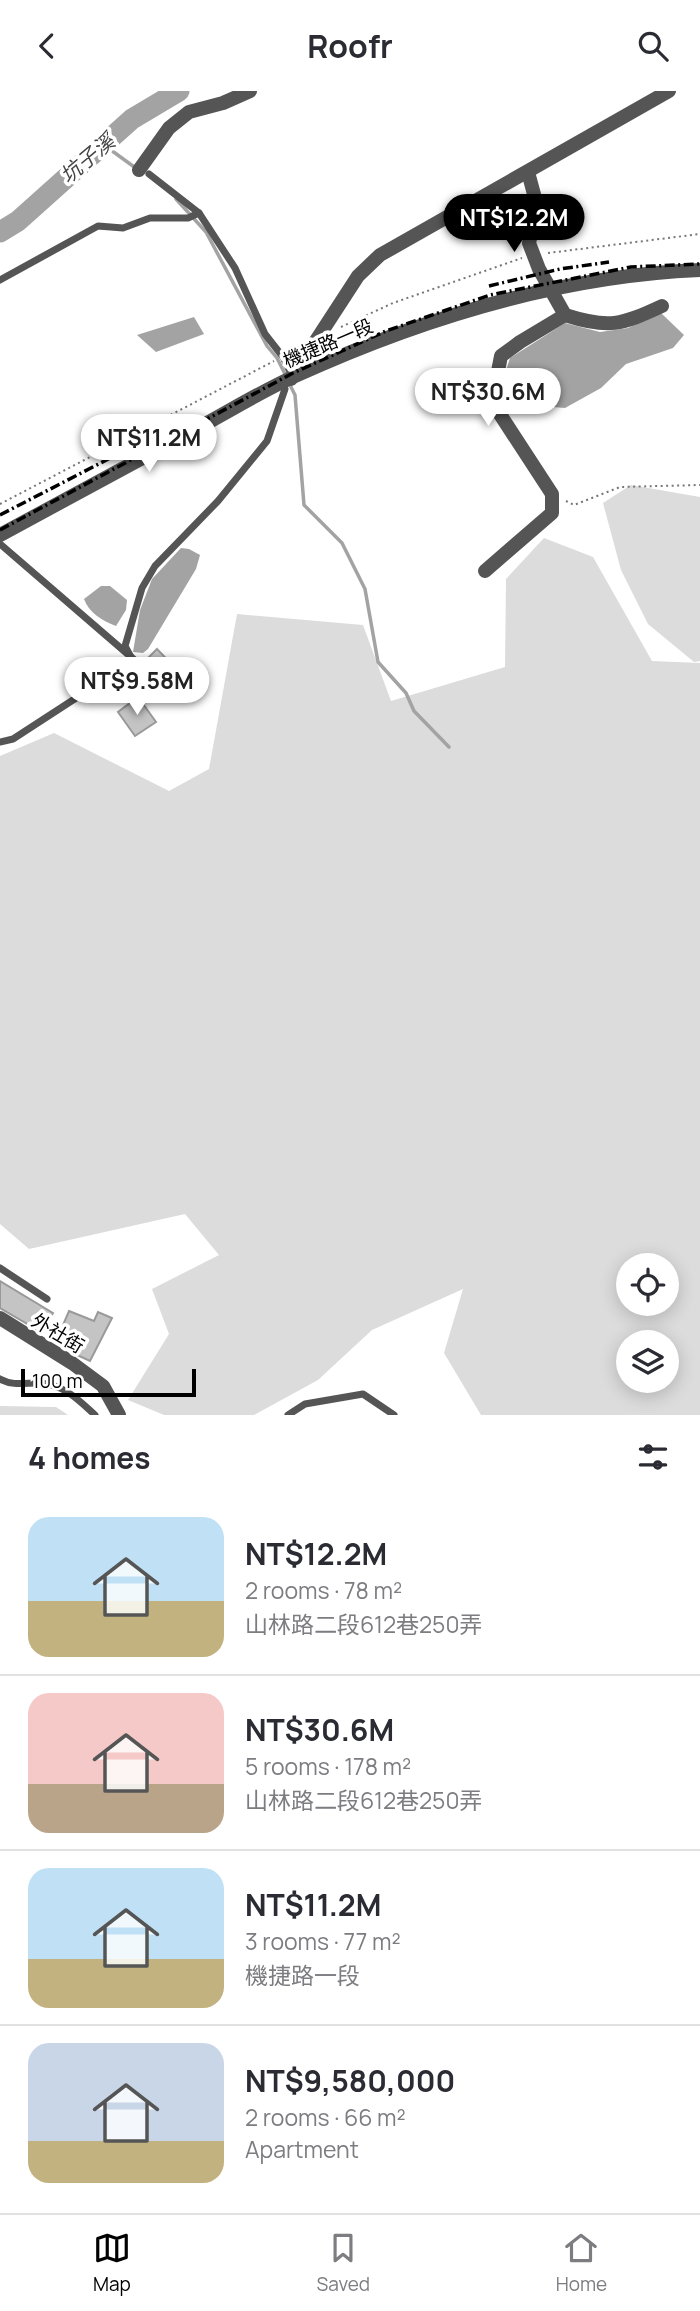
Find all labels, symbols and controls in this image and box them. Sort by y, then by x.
text: Roofr [307,24,393,68]
icon: back [28,27,66,65]
icon: search [634,27,672,65]
water label: 坑子溪 [54,125,122,189]
pin: NT$12.2M [442,195,586,254]
text: NT$12.2M [459,201,569,233]
street label: 機捷路一段 [279,312,377,374]
pin: NT$30.6M [416,369,560,428]
text: NT$30.6M [431,375,545,407]
pin: NT$11.2M [77,415,221,474]
text: NT$11.2M [97,421,201,453]
pin: NT$9.58M [65,657,209,717]
text: NT$9.58M [80,664,194,696]
map controls [616,1253,679,1393]
button: locate [616,1253,679,1316]
street label: 外社街 [27,1307,89,1359]
button: layers [616,1330,679,1393]
scale bar [21,1366,196,1398]
text: 100 m [32,1368,83,1394]
text: 4 homes [28,1437,151,1478]
icon: filters [634,1438,672,1476]
text: NT$12.2M [245,1533,387,1574]
icon: home [84,1545,168,1629]
text: 2 rooms · 78 m² [245,1574,402,1606]
text: 山林路二段612巷250弄 [245,1608,482,1640]
text: NT$30.6M [245,1709,394,1750]
icon: home [84,1721,168,1805]
text: 5 rooms · 178 m² [245,1750,411,1782]
text: 山林路二段612巷250弄 [245,1784,482,1816]
text: NT$11.2M [245,1884,381,1925]
icon: home [84,1896,168,1980]
text: 3 rooms · 77 m² [245,1925,401,1957]
text: 機捷路一段 [245,1959,360,1991]
text: NT$9,580,000 [245,2060,455,2101]
icon: home [84,2071,168,2155]
text: 2 rooms · 66 m² [245,2101,406,2133]
text: Apartment [245,2133,359,2165]
tab: Map [93,2229,131,2297]
tab: Saved [317,2229,370,2297]
tab: Home [556,2229,607,2297]

